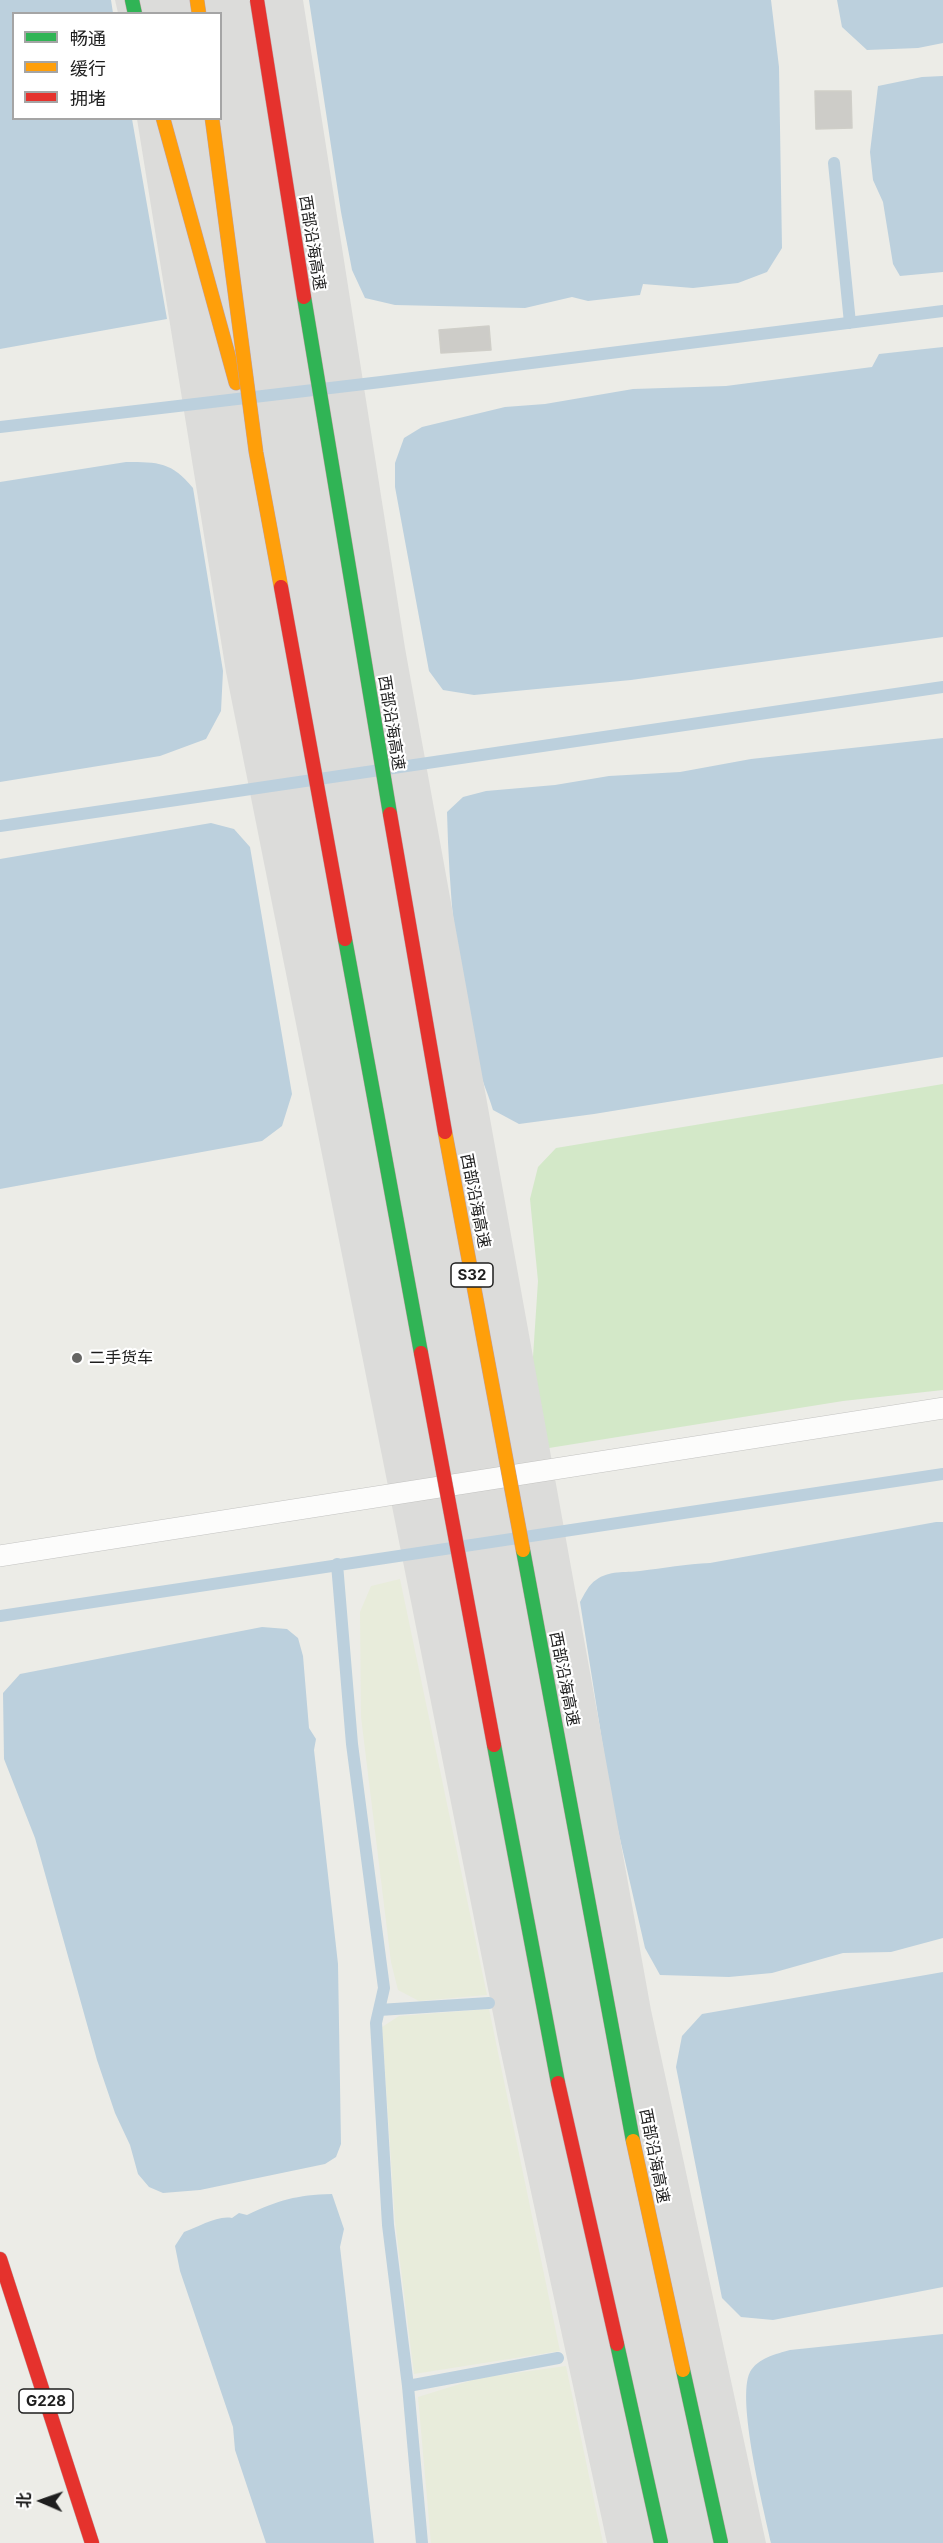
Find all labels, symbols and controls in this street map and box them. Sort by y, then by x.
legend [12,12,222,120]
text: 畅通 [70,28,106,49]
text: 缓行 [70,58,106,79]
text: 拥堵 [70,88,106,109]
street label: 西部沿海高速 [295,194,329,292]
street label: 西部沿海高速 [374,674,408,772]
street label: 西部沿海高速 [456,1152,494,1250]
road number: S32 [451,1263,493,1287]
place label: 二手货车 [89,1348,153,1368]
marker: 二手货车 [70,1351,84,1365]
street label: 西部沿海高速 [545,1630,583,1728]
street label: 西部沿海高速 [635,2107,673,2205]
road number: G228 [19,2389,73,2413]
north arrow [12,2471,72,2531]
text: 北 [14,2492,34,2509]

